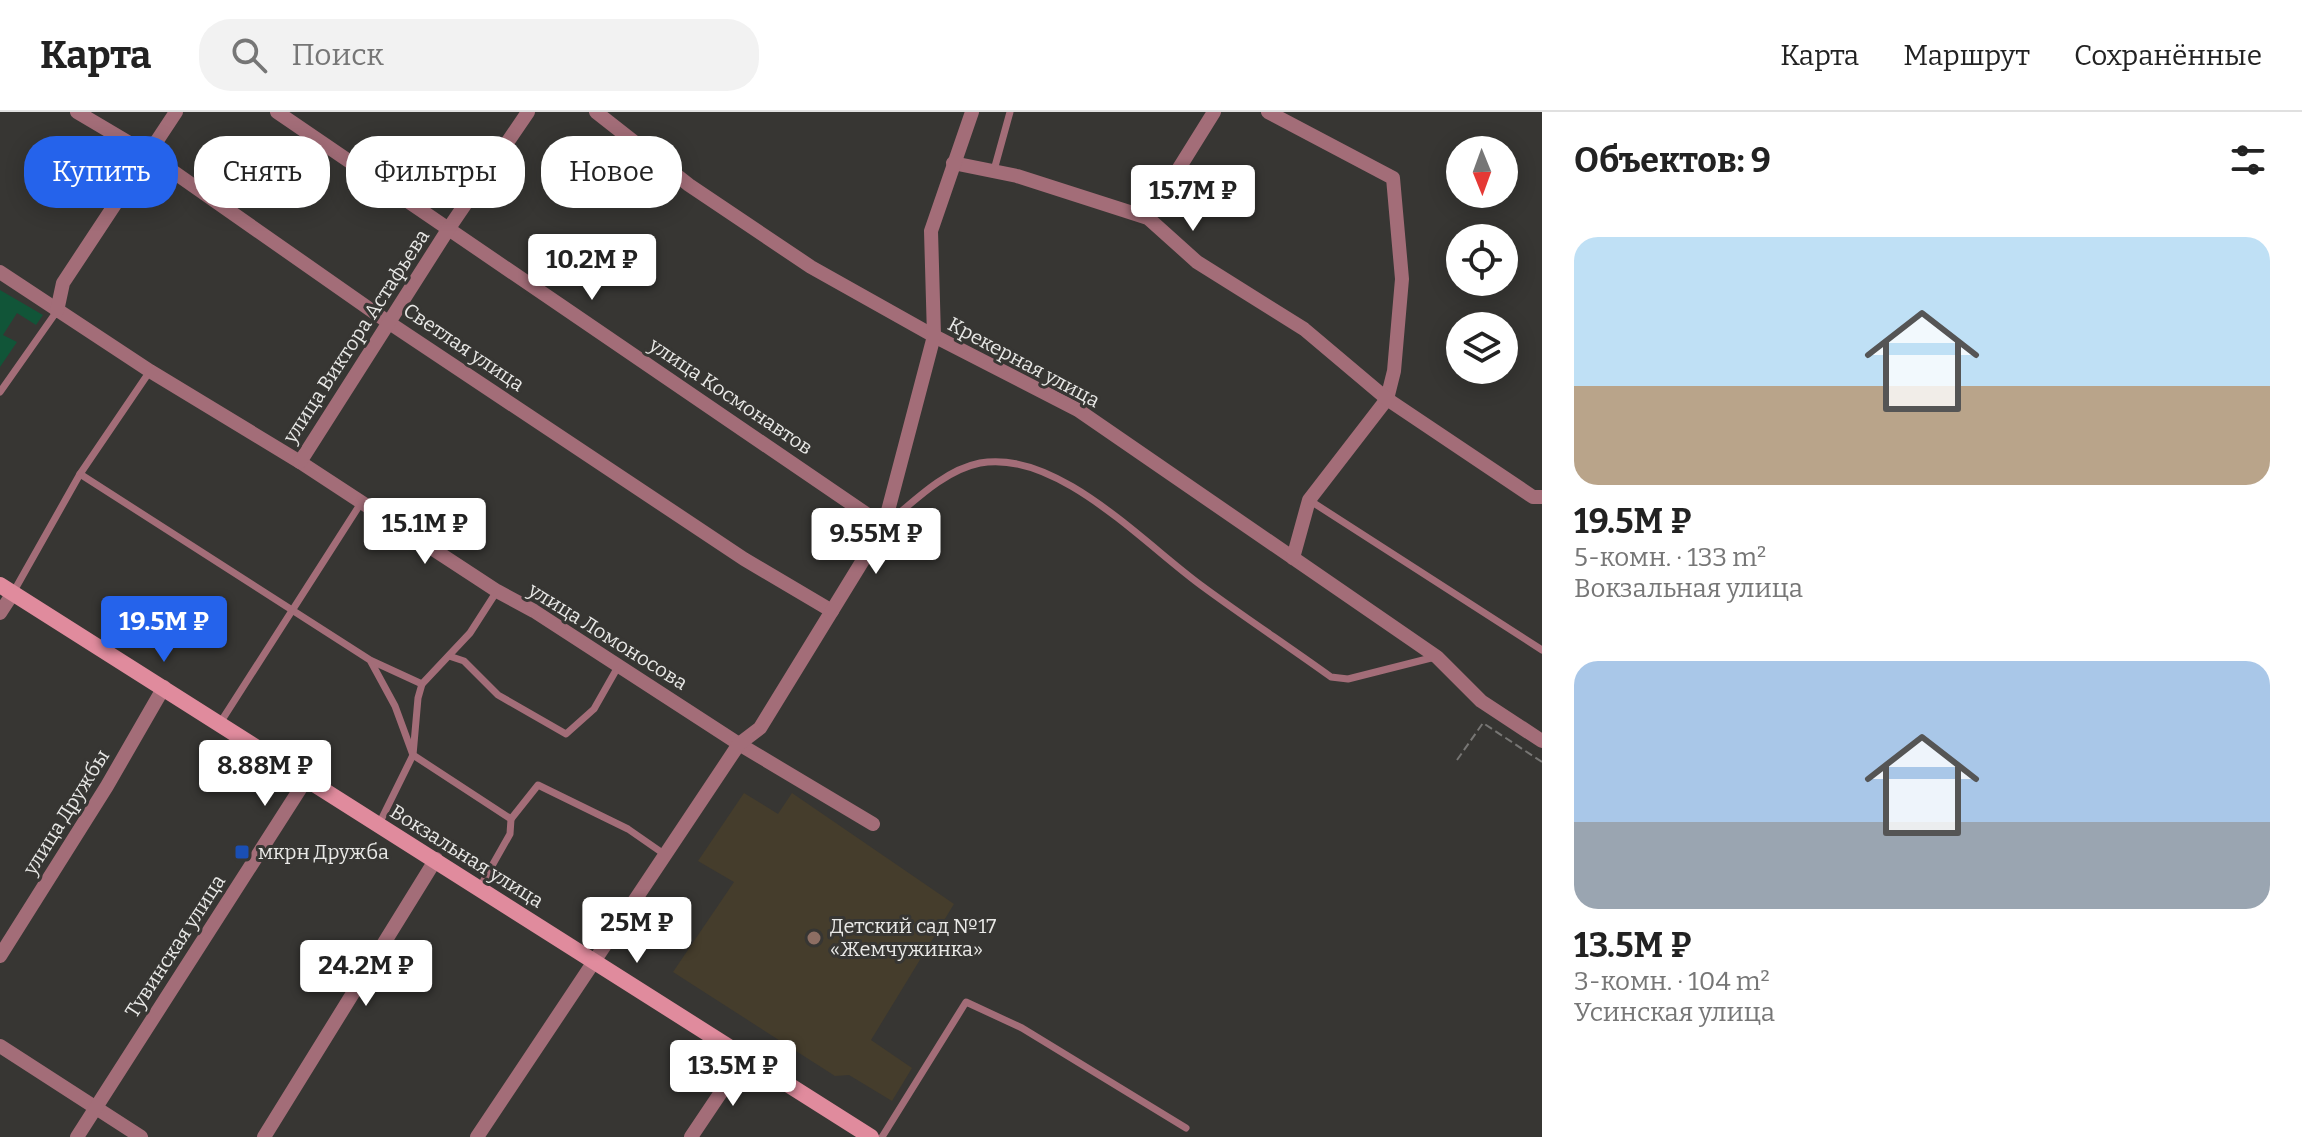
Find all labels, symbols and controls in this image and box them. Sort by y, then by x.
search box [199,19,759,91]
text: Карта [40,32,151,78]
icon: search [227,33,271,77]
text: Поиск [291,37,384,73]
text: Карта [1780,39,1859,72]
text: Маршрут [1903,39,2030,72]
text: Сохранённые [2074,39,2262,72]
chip: Купить [24,136,178,208]
chip: Снять [194,136,330,208]
chip: Фильтры [346,136,525,208]
chip: Новое [541,136,682,208]
north arrow [1446,136,1518,208]
map controls [1446,136,1518,384]
icon: filters [2226,138,2270,182]
text: Объектов: 9 [1574,140,1771,181]
pin: 15.7M ₽ [1119,165,1267,233]
text: 15.7M ₽ [1149,175,1237,206]
button: locate [1446,224,1518,296]
street label: улица Виктора Астафьева [277,225,434,448]
pin: 10.2M ₽ [518,234,666,302]
text: 10.2M ₽ [546,244,638,275]
icon: home [1850,289,1994,433]
street label: Светлая улица [399,298,529,396]
street label: Крекерная улица [944,312,1104,412]
button: layers [1446,312,1518,384]
street label: улица Космонавтов [644,332,817,460]
pin: 15.1M ₽ [351,498,499,566]
text: 19.5M ₽ [1574,501,1692,542]
text: 15.1M ₽ [382,508,468,539]
pin: 9.55M ₽ [802,508,950,576]
text: 9.55M ₽ [830,518,922,549]
text: 5-комн. · 133 m² [1574,542,1766,573]
text: Вокзальная улица [1574,573,1803,604]
street label: улица Ломоносова [523,577,692,695]
pin: 19.5M ₽ [90,596,238,664]
text: 19.5M ₽ [119,606,209,637]
icon: home [1850,713,1994,857]
pin: 8.88M ₽ [191,740,339,808]
street label: улица Дружбы [17,745,114,880]
text: 8.88M ₽ [217,750,313,781]
street label: Вокзальная улица [386,799,548,913]
place label: мкрн Дружба [258,840,389,864]
marker: мкрн Дружба [233,843,251,861]
street label: Тувинская улица [120,870,230,1022]
pin: 25M ₽ [581,897,693,965]
text: 25M ₽ [600,907,674,938]
place label: Детский сад №17 «Жемчужинка» [830,914,996,961]
text: 13.5M ₽ [1574,925,1692,966]
marker: Детский сад №17 «Жемчужинка» [805,929,823,947]
pin: 24.2M ₽ [292,940,440,1008]
text: 24.2M ₽ [318,950,414,981]
text: 3-комн. · 104 m² [1574,966,1770,997]
text: Усинская улица [1574,997,1775,1028]
pin: 13.5M ₽ [659,1040,807,1108]
text: 13.5M ₽ [688,1050,778,1081]

